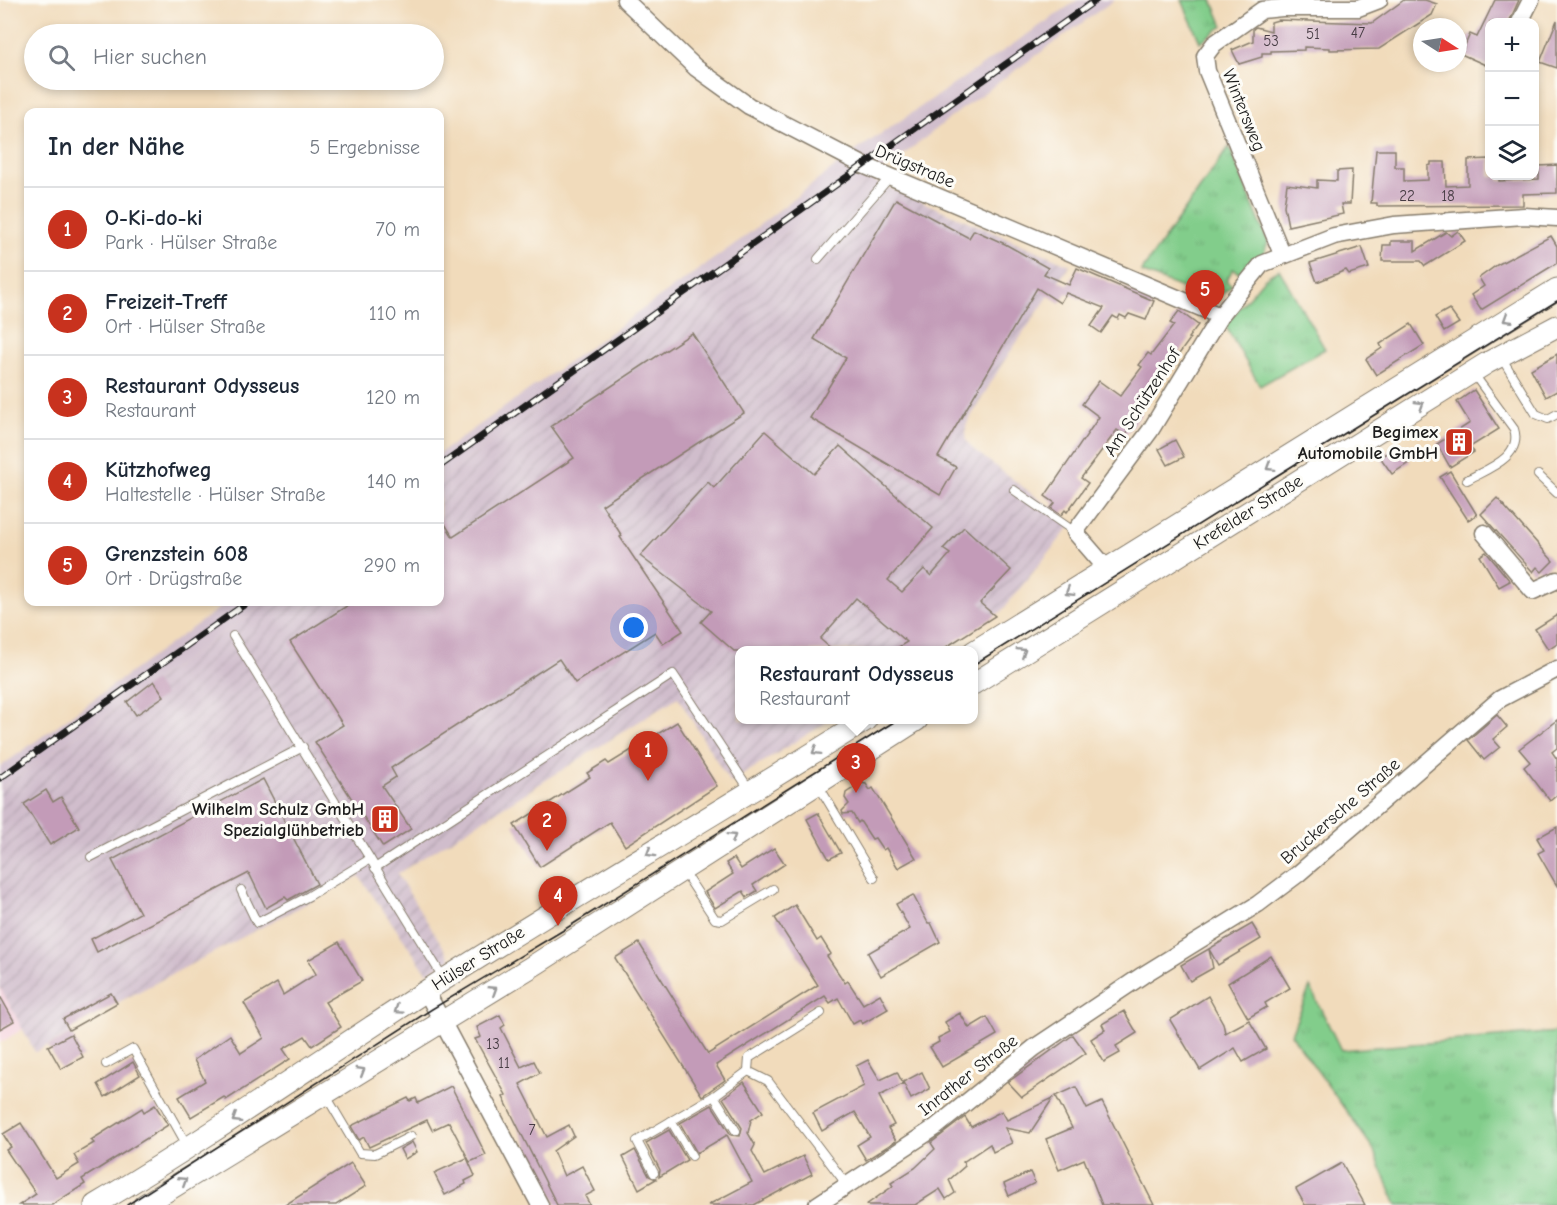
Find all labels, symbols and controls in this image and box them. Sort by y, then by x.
north arrow [1413,18,1467,72]
map controls [1485,18,1539,180]
button: + [1485,18,1539,72]
search box [24,24,444,90]
house number: 47 [1351,24,1365,42]
house number: 51 [1306,25,1320,43]
house number: 53 [1263,32,1279,50]
icon: search [45,41,78,74]
text: Hier suchen [93,44,207,70]
street label: Wintersweg [1218,66,1270,154]
button: − [1485,72,1539,126]
button: layers [1485,126,1539,180]
text: In der Nähe [48,132,185,162]
text: 5 Ergebnisse [310,136,420,159]
street label: Drügstraße [872,140,958,193]
house number: 22 [1399,187,1415,205]
house number: 18 [1441,187,1455,205]
text: O-Ki-do-ki [105,205,203,231]
text: 1 [64,218,71,241]
text: 70 m [375,218,420,241]
text: Park · Hülser Straße [105,231,277,254]
pin: 5 [1186,270,1224,320]
text: Freizeit-Treff [105,289,227,315]
text: 2 [63,302,72,325]
text: 110 m [369,302,420,325]
one-way arrow [1503,312,1513,324]
text: Ort · Hülser Straße [105,315,266,338]
street label: Am Schützenhof [1100,344,1186,460]
text: Restaurant Odysseus [105,373,299,399]
text: 3 [63,386,72,409]
text: 120 m [366,386,420,409]
text: Restaurant [105,399,195,422]
one-way arrow [1414,401,1424,413]
place label: Begimex Automobile GmbH [1298,422,1438,464]
building icon: Begimex Automobile GmbH [1443,426,1475,458]
text: Kützhofweg [105,457,212,483]
one-way arrow [1266,460,1276,472]
text: 4 [63,470,72,493]
text: 140 m [367,470,420,493]
street label: Krefelder Straße [1190,470,1307,554]
text: Haltestelle · Hülser Straße [105,483,326,506]
text: Grenzstein 608 [105,541,248,567]
text: 5 [62,554,73,577]
text: 290 m [364,554,420,577]
text: Ort · Drügstraße [105,567,242,590]
one-way arrow [1065,585,1075,597]
your location [619,613,648,642]
popup [735,646,978,724]
one-way arrow [1016,648,1026,660]
text: Restaurant Odysseus [759,661,954,687]
text: Restaurant [759,687,850,710]
pin: 1 [628,732,668,781]
one-way arrow [812,743,823,754]
pin: 3 [836,744,876,793]
street label: Bruckersche Straße [1276,754,1404,869]
place label: Wilhelm Schulz GmbH Spezialglühbetrieb [192,799,364,841]
pin: 2 [528,802,566,851]
building icon: Wilhelm Schulz GmbH Spezialglühbetrieb [369,803,401,835]
one-way arrow [726,833,736,845]
one-way arrow [646,845,656,857]
pin: 4 [538,876,578,926]
street label: Hülser Straße [428,922,529,995]
one-way arrow [487,986,497,998]
one-way arrow [394,1003,405,1014]
street label: Inrather Straße [915,1030,1022,1121]
house number: 13 [486,1035,500,1053]
house number: 11 [498,1054,510,1072]
one-way arrow [355,1068,366,1079]
one-way arrow [232,1111,242,1123]
house number: 7 [528,1121,536,1139]
one-way arrow [177,1176,187,1188]

